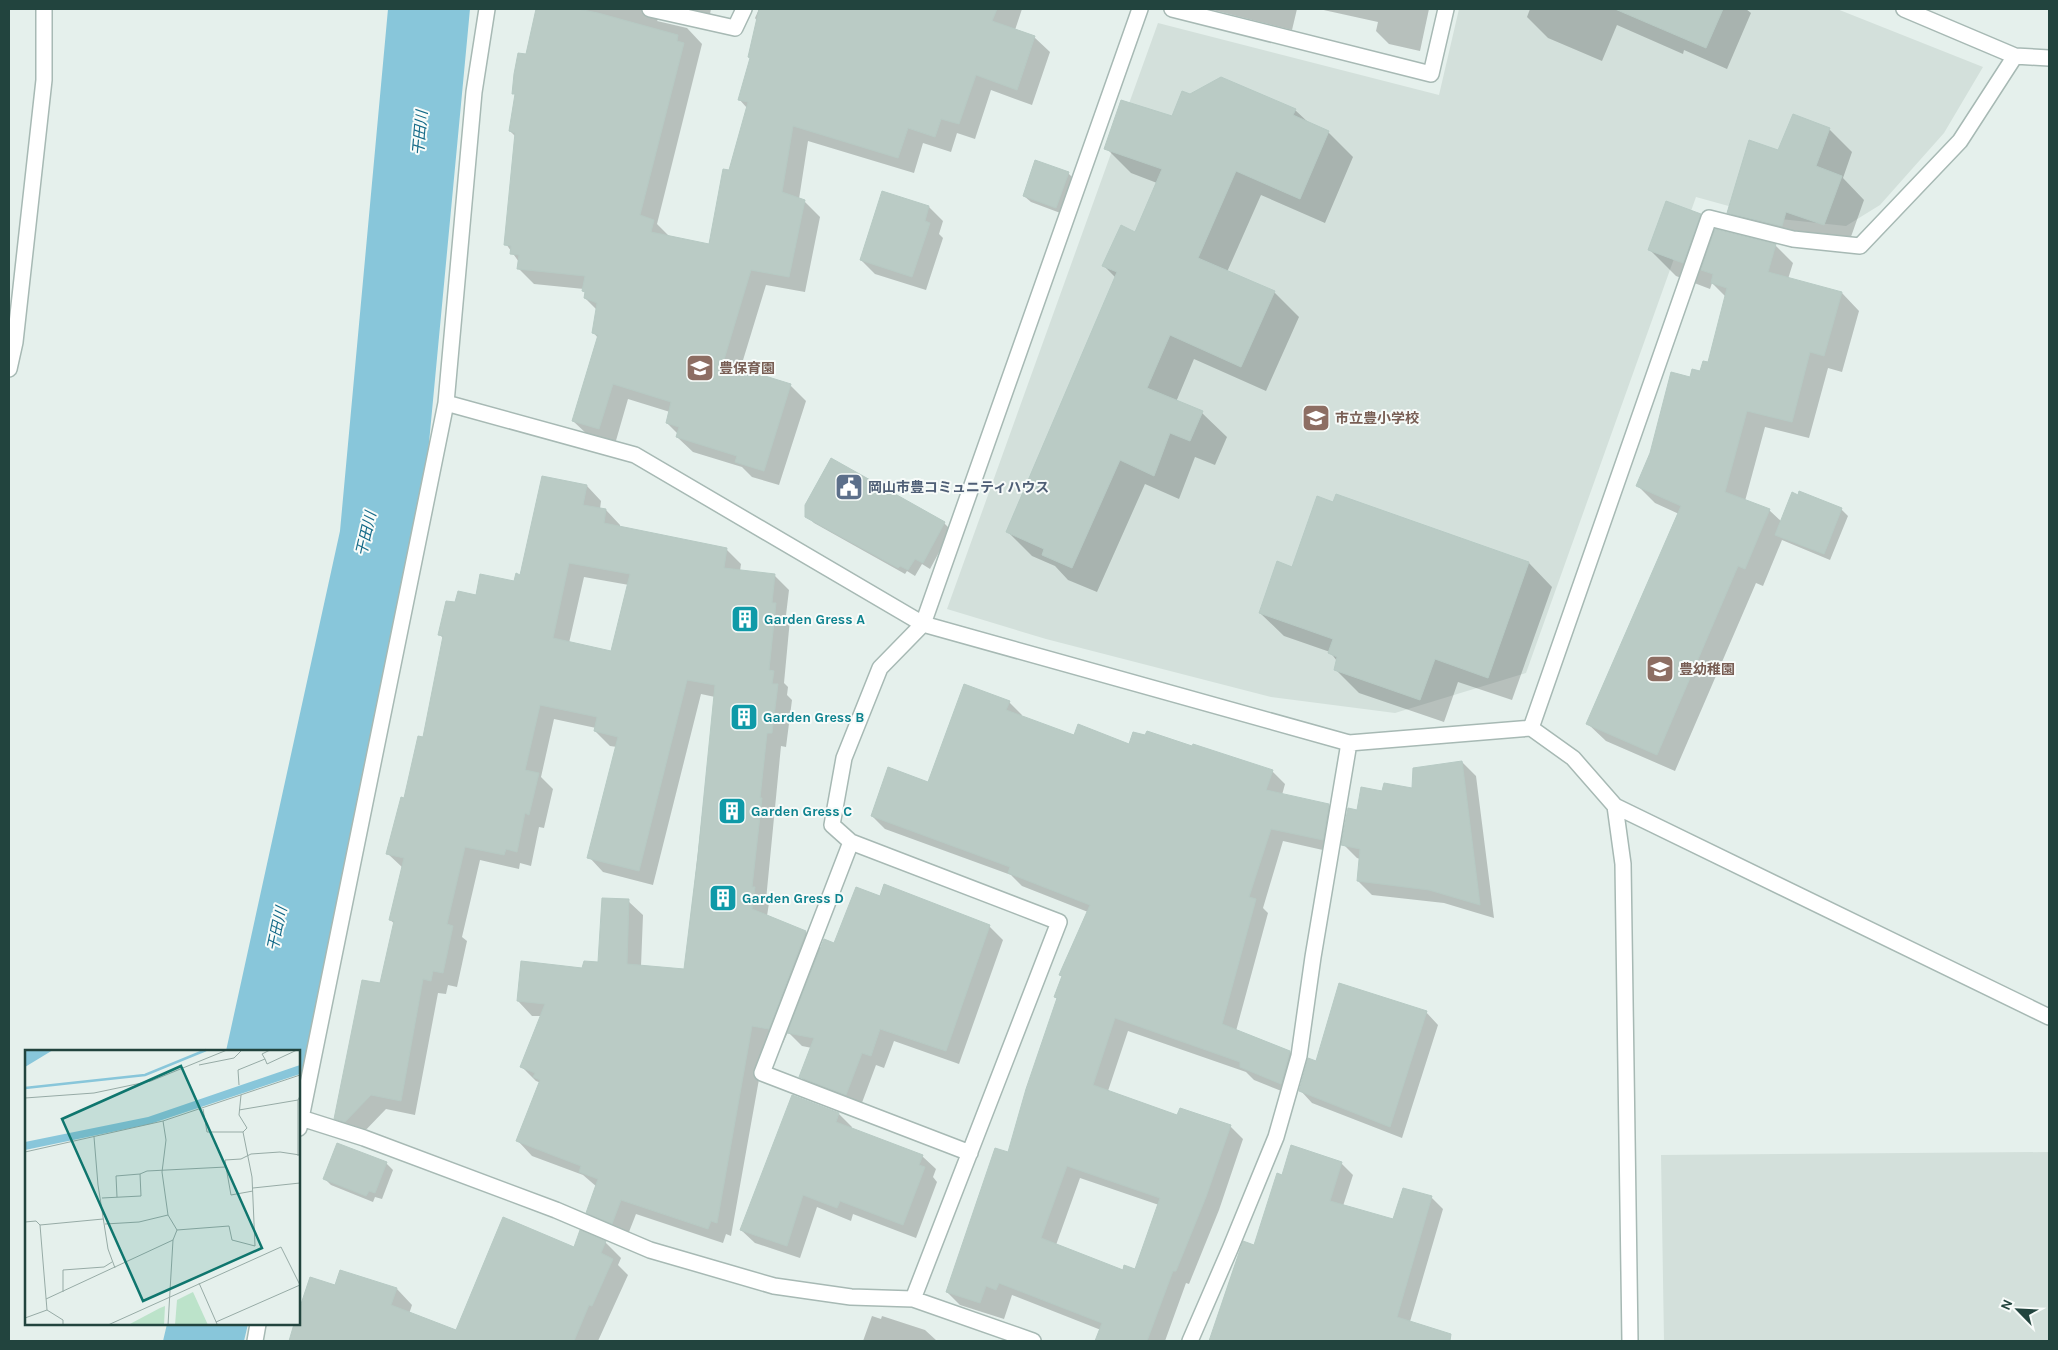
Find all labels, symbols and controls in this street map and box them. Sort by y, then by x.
water label: 干田川 [409,108,431,156]
school or university icon: 豊保育園 [685,353,715,383]
place label: 豊保育園 [719,360,775,377]
school or university icon: 市立豊小学校 [1301,403,1331,433]
place label: 市立豊小学校 [1335,410,1419,427]
public building icon: 岡山市豊コミュニティハウス [834,472,864,502]
place label: 岡山市豊コミュニティハウス [868,479,1049,496]
water label: 干田川 [352,508,380,558]
building icon: Garden Gress A [730,604,760,634]
place label: Garden Gress A [764,611,865,628]
school or university icon: 豊幼稚園 [1645,654,1675,684]
place label: 豊幼稚園 [1679,661,1735,678]
building icon: Garden Gress B [729,702,759,732]
place label: Garden Gress B [763,709,864,726]
building icon: Garden Gress C [717,796,747,826]
place label: Garden Gress C [751,803,852,820]
building icon: Garden Gress D [708,883,738,913]
place label: Garden Gress D [742,890,844,907]
water label: 干田川 [264,903,291,953]
inset map [25,1050,300,1325]
north arrow [1993,1285,2043,1335]
text: N [1997,1297,2016,1313]

